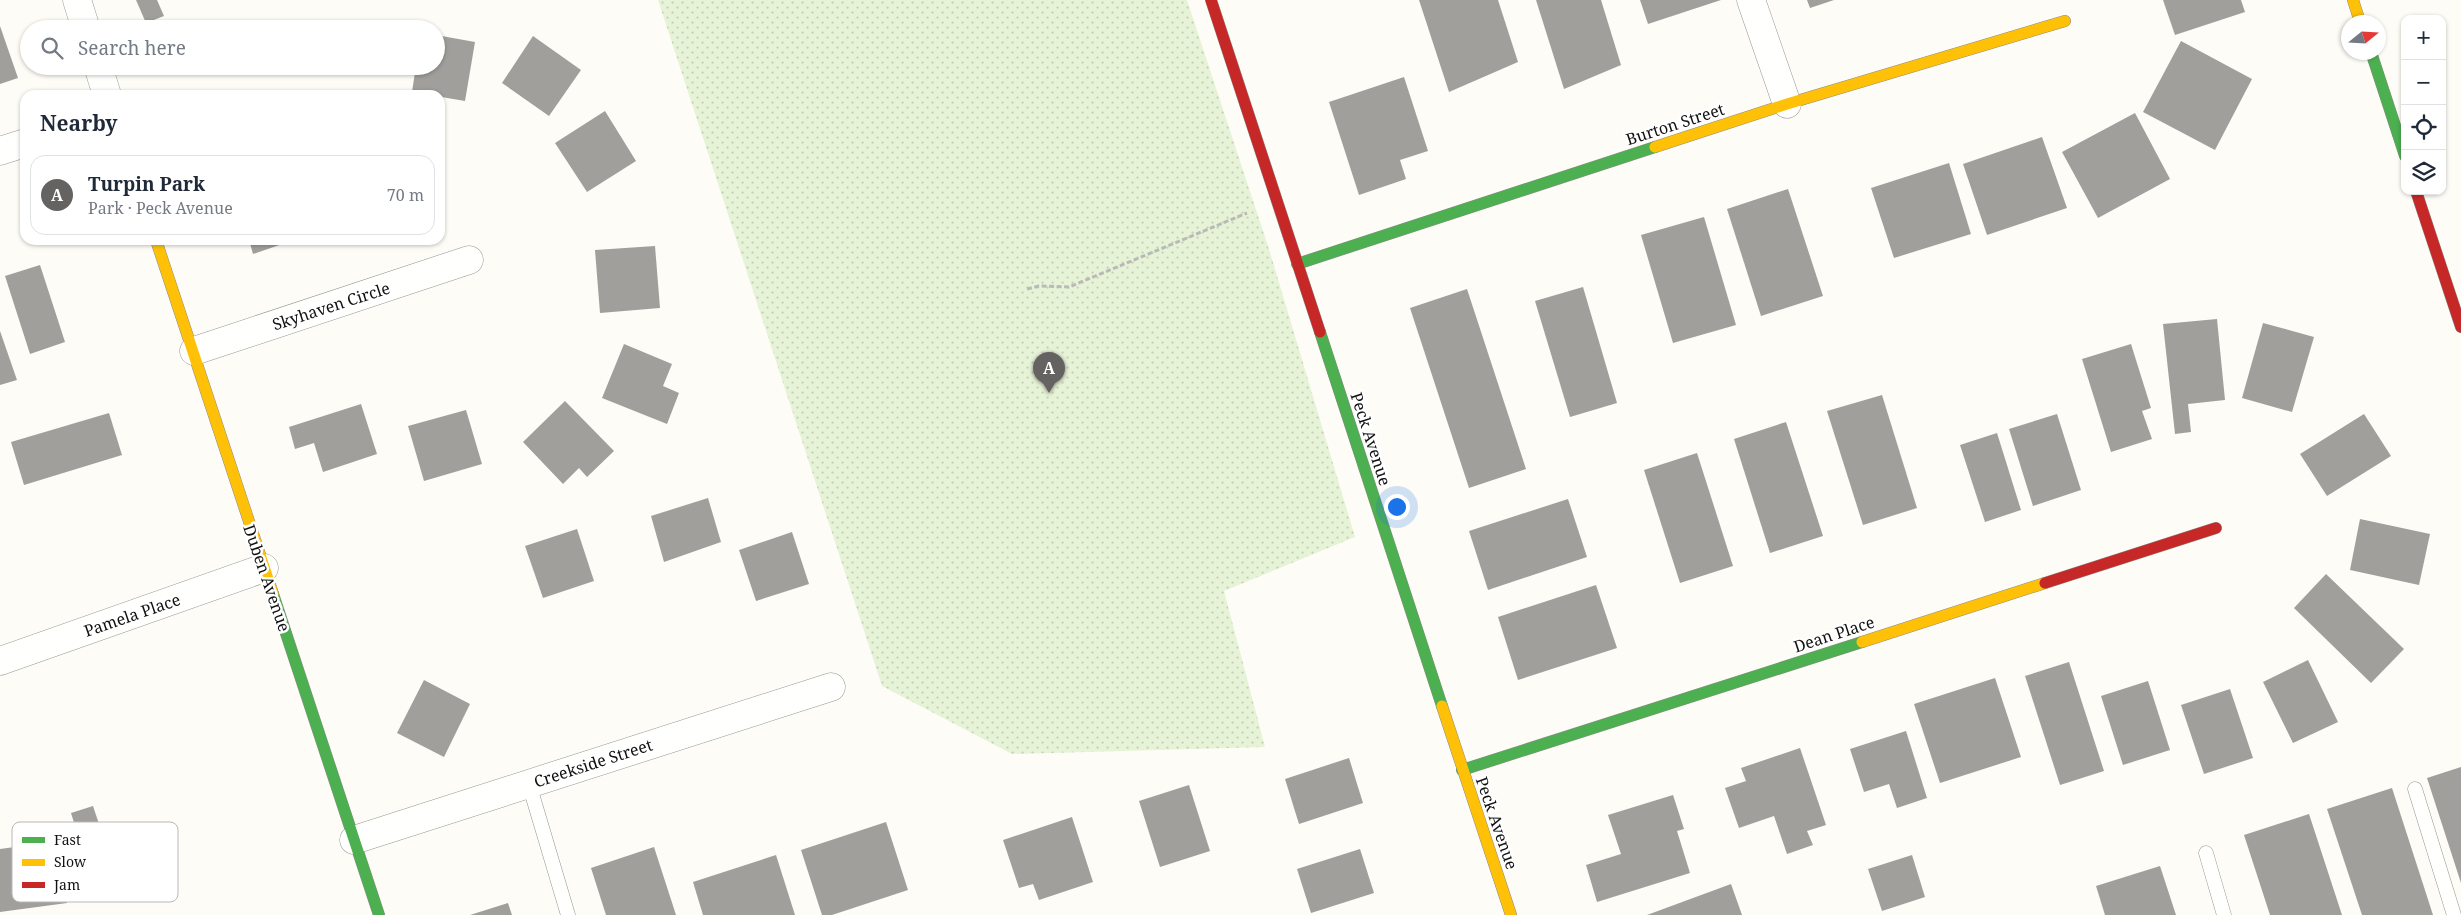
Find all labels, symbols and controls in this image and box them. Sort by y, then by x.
north arrow [2341,15,2386,60]
map controls [2401,15,2446,195]
button: + [2401,15,2446,60]
search box [20,20,445,75]
icon: search [38,34,66,62]
text: Search here [78,35,186,61]
button: − [2401,60,2446,105]
street label: Burton Street [1623,98,1727,150]
button: locate [2401,105,2446,150]
text: Nearby [40,109,118,137]
button: layers [2401,150,2446,195]
text: Turpin Park [88,171,205,197]
text: A [51,184,63,206]
text: 70 m [387,184,424,206]
text: Park · Peck Avenue [88,197,233,219]
street label: Skyhaven Circle [269,277,393,335]
pin: A [1033,352,1065,393]
street label: Peck Avenue [1346,390,1396,488]
your location [1384,494,1410,520]
street label: Duben Avenue [238,522,296,634]
street label: Pamela Place [81,588,183,642]
street label: Dean Place [1791,611,1877,657]
street label: Creekside Street [531,733,655,793]
street label: Peck Avenue [1471,774,1523,872]
legend [12,822,178,902]
text: Fast [54,830,81,849]
text: Slow [54,852,87,871]
text: Jam [53,875,80,894]

